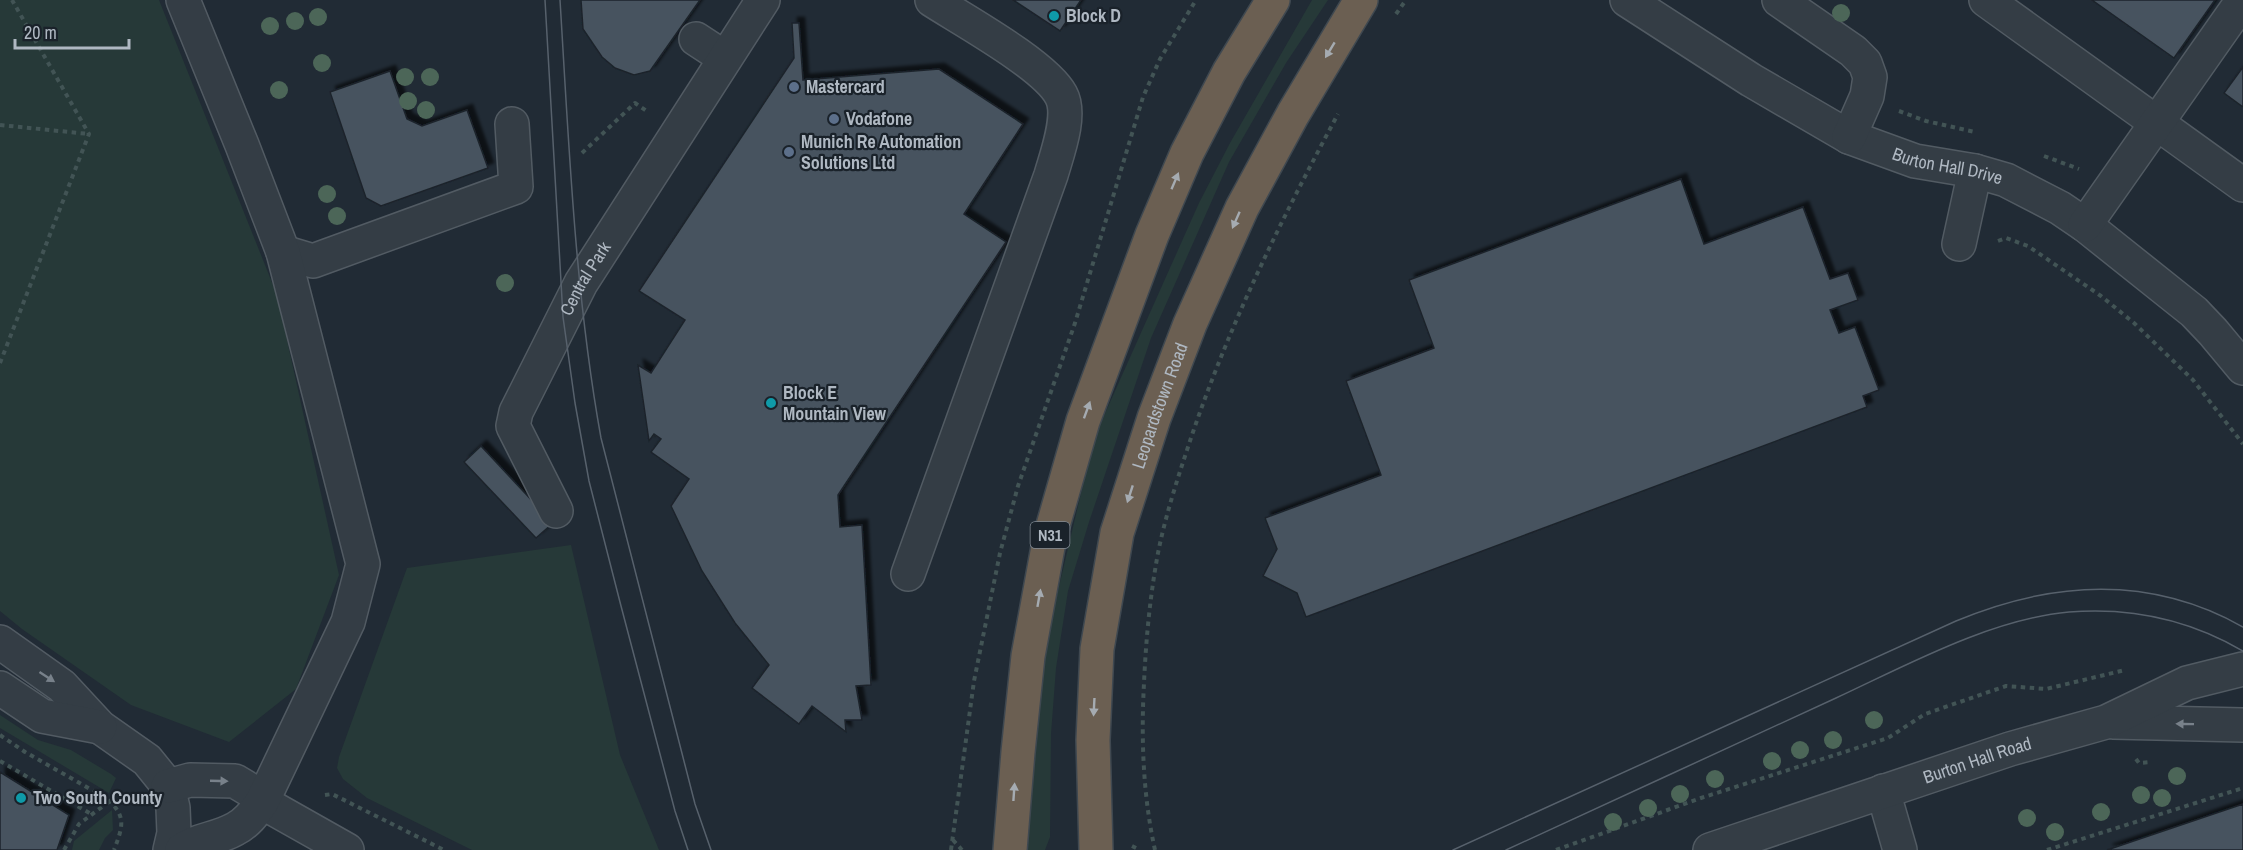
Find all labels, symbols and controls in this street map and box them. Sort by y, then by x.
place label: Block D [1066,3,1121,28]
marker: Block D [1047,9,1061,23]
scale bar [15,12,129,50]
text: 20 m [24,20,57,45]
one-way arrow [1325,42,1336,58]
place label: Mastercard [806,74,885,99]
marker: Mastercard [787,80,801,94]
place label: Vodafone [846,106,912,131]
marker: Vodafone [827,112,841,126]
place label: Munich Re Automation Solutions Ltd [801,129,961,175]
street label: Burton Hall Drive [1889,141,2006,190]
marker: Munich Re Automation Solutions Ltd [782,145,796,159]
one-way arrow [1170,172,1180,190]
one-way arrow [1232,212,1241,229]
street label: Central Park [554,236,617,320]
street label: Leopardstown Road [1125,339,1194,472]
place label: Block E Mountain View [783,380,887,426]
marker: Block E Mountain View [764,396,778,410]
one-way arrow [1082,400,1092,418]
one-way arrow [1124,485,1134,503]
road number: N31 [1030,522,1070,548]
one-way arrow [1035,589,1044,608]
one-way arrow [39,671,56,682]
one-way arrow [1089,698,1099,717]
one-way arrow [2175,719,2194,728]
street label: Burton Hall Road [1920,731,2034,789]
one-way arrow [209,776,228,785]
one-way arrow [1010,782,1019,801]
place label: Two South County [33,785,163,810]
marker: Two South County [14,791,28,805]

